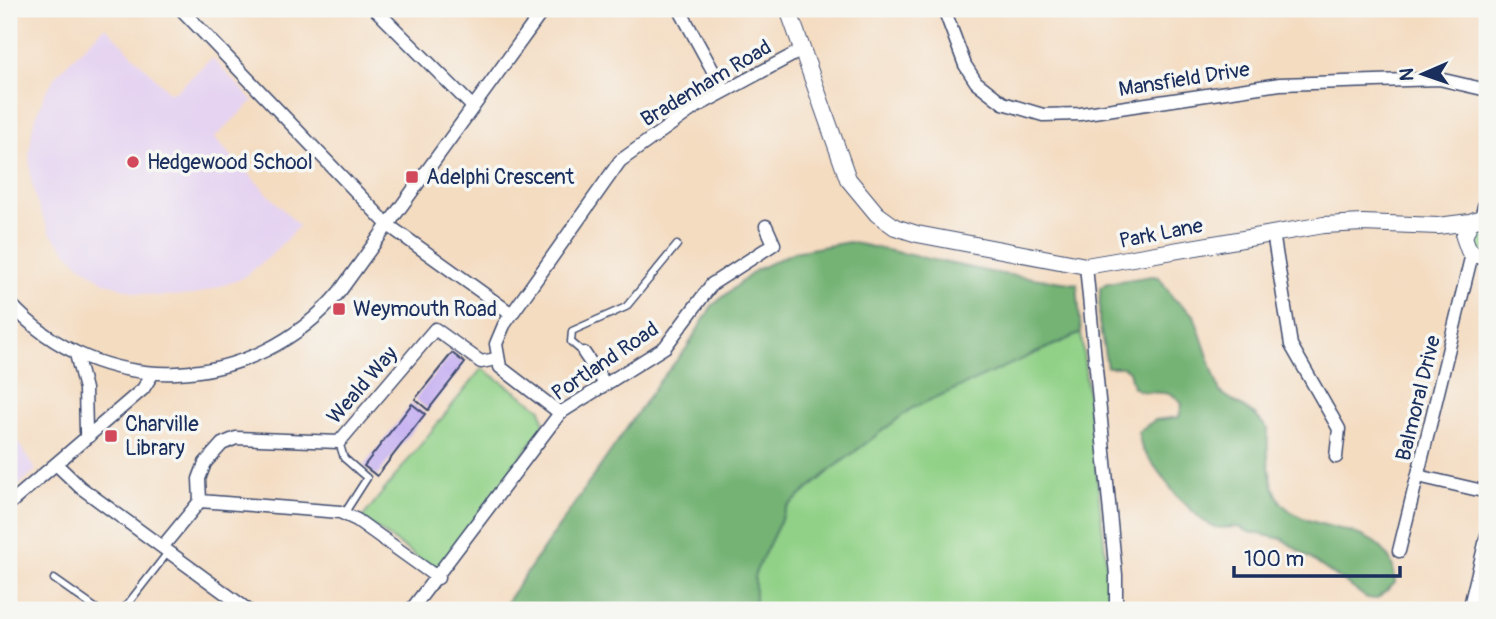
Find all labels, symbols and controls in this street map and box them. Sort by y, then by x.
street label: Bradenham Road [636,34,777,133]
north arrow [1388,38,1458,108]
street label: Mansfield Drive [1117,56,1252,103]
text: N [1395,68,1419,81]
place label: Hedgewood School [147,149,313,176]
marker: Hedgewood School [125,154,141,170]
place label: Adelphi Crescent [426,164,575,191]
marker: Adelphi Crescent [404,169,420,185]
street label: Park Lane [1117,212,1206,255]
place label: Weymouth Road [353,296,497,323]
marker: Weymouth Road [331,301,347,317]
street label: Portland Road [547,316,664,407]
street label: Balmoral Drive [1390,332,1447,464]
street label: Weald Way [321,341,404,430]
place label: Charville Library [125,411,199,462]
marker: Charville Library [103,428,119,444]
scale bar [1234,535,1400,579]
text: 100 m [1244,546,1304,573]

